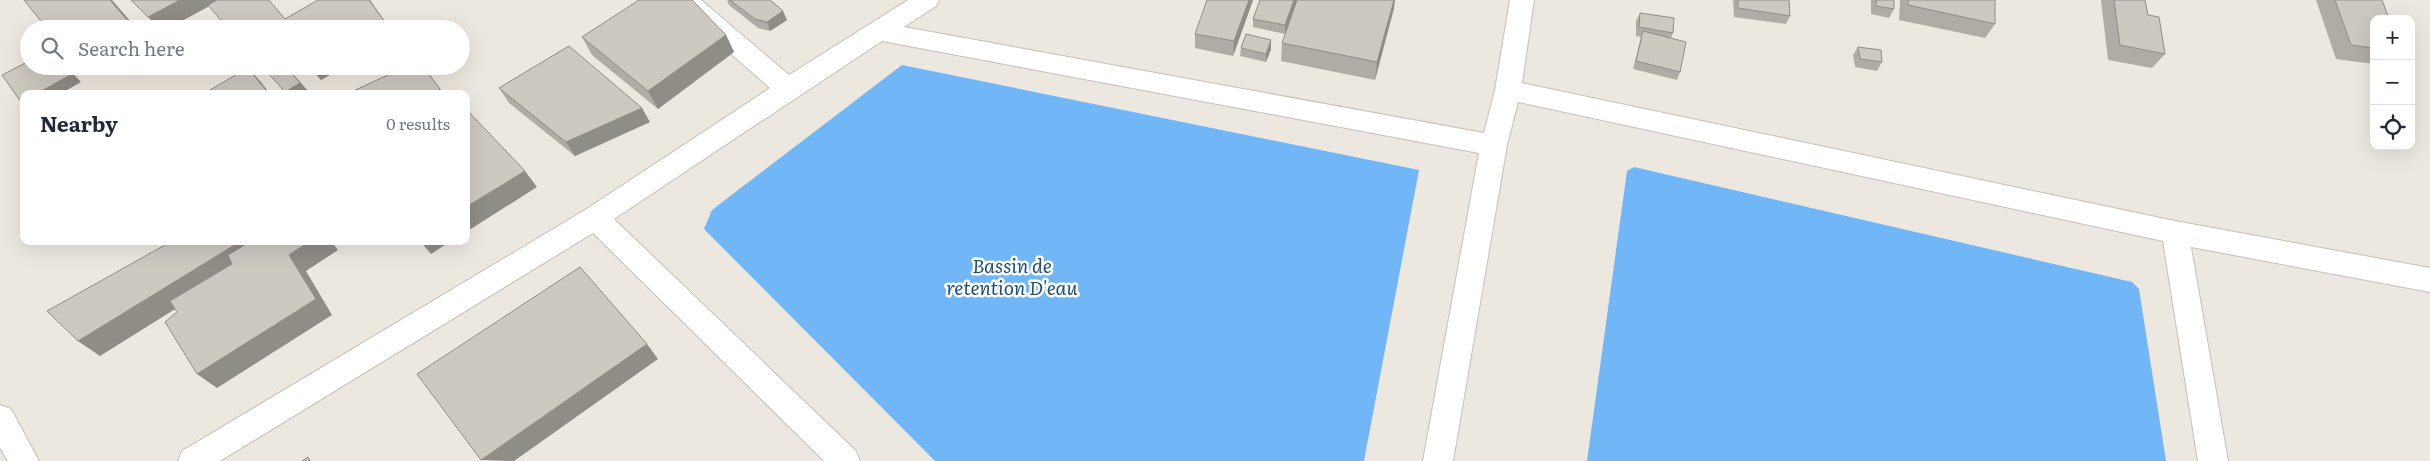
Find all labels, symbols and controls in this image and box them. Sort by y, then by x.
map controls [2370,15,2415,150]
button: + [2370,15,2415,60]
search box [20,20,470,75]
icon: search [38,34,66,62]
text: Search here [78,34,185,62]
button: − [2370,60,2415,105]
button: locate [2370,105,2415,150]
text: Nearby [40,107,118,138]
text: 0 results [386,111,450,135]
water label: Bassin de retention D'eau [946,251,1078,301]

